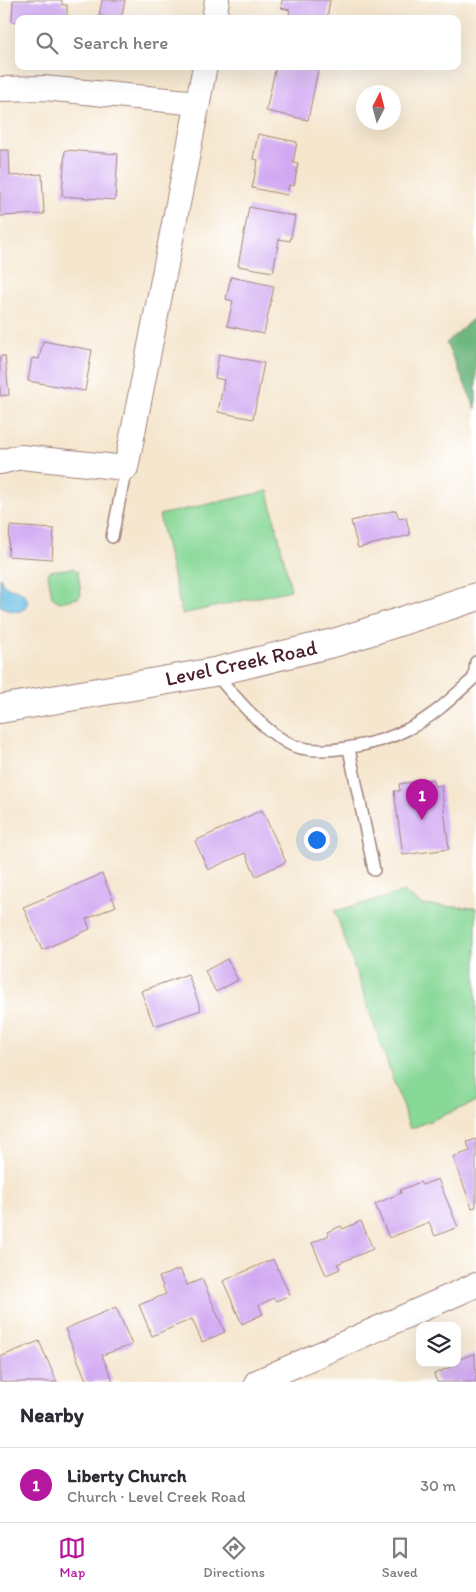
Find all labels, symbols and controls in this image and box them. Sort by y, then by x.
search box [15,15,461,70]
icon: search [33,29,61,57]
text: Search here [73,31,168,54]
north arrow [356,85,401,130]
street label: Level Creek Road [163,634,319,691]
pin: 1 [406,779,438,820]
your location [304,827,330,853]
map controls [416,1322,461,1367]
button: layers [416,1322,461,1367]
text: Nearby [20,1402,84,1427]
text: Liberty Church [67,1464,186,1487]
text: 1 [32,1476,40,1495]
text: 30 m [420,1476,456,1495]
text: Church · Level Creek Road [67,1487,245,1506]
tab: Map [58,1534,86,1581]
tab: Directions [203,1534,265,1581]
tab: Saved [382,1534,418,1581]

